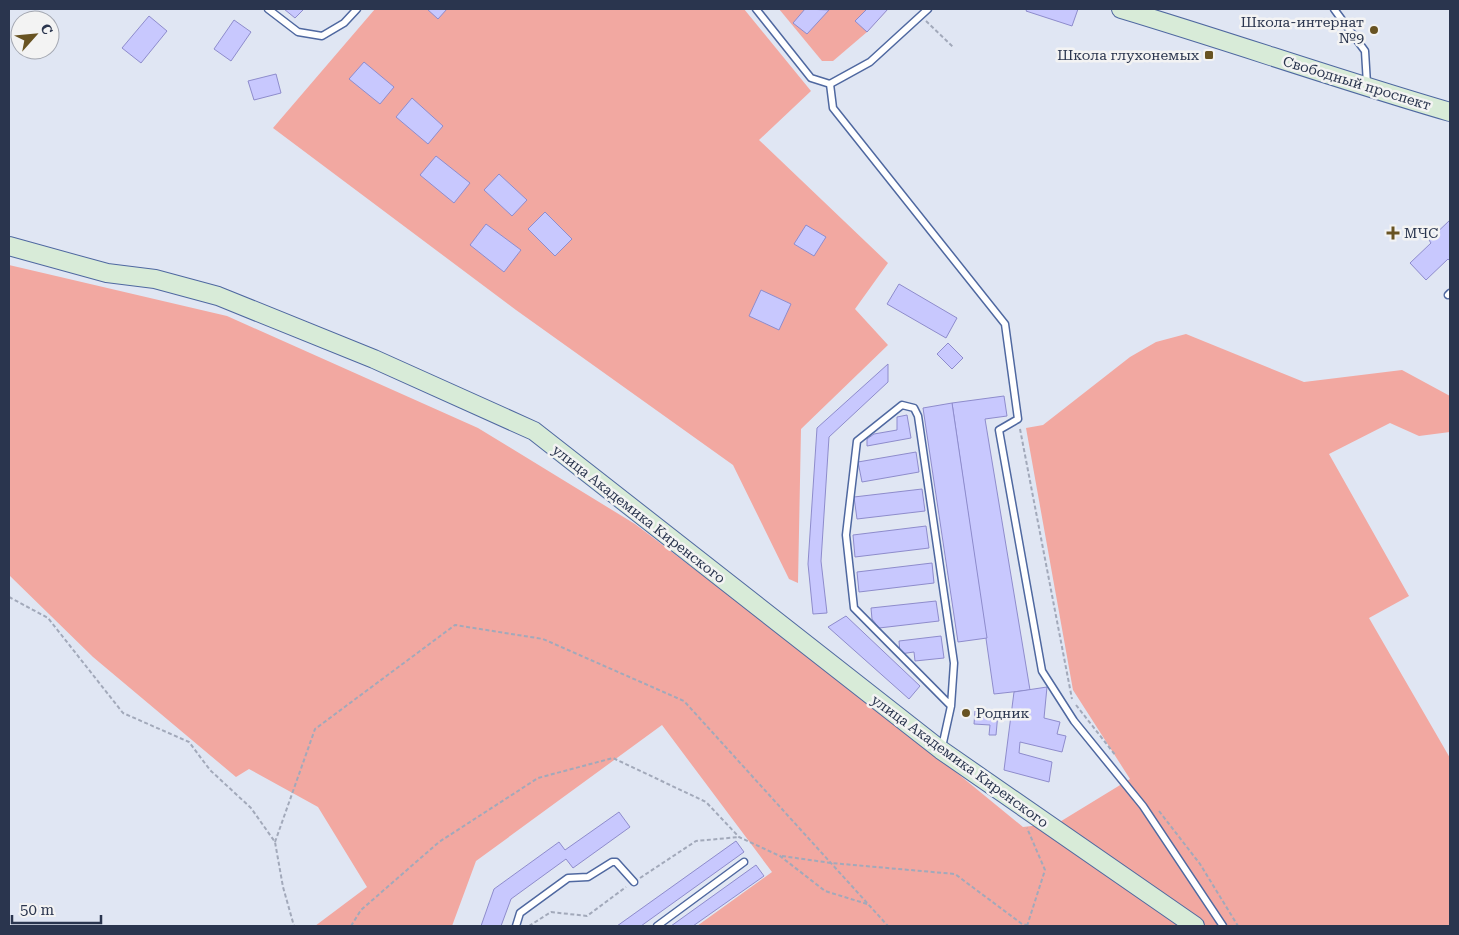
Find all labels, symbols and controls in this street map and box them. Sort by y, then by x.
north arrow [10,10,60,60]
place label: Школа-интернат №9 [1241,14,1364,46]
text: С [37,21,56,37]
marker: Школа-интернат №9 [1368,24,1380,36]
place label: Школа глухонемых [1057,47,1199,63]
marker: Школа глухонемых [1203,49,1215,61]
street label: Свободный проспект [1281,53,1433,113]
place label: МЧС [1404,225,1438,241]
marker: МЧС [1386,226,1400,240]
street label: улица Академика Киренского [549,442,729,586]
street label: улица Академика Киренского [868,691,1052,831]
place label: Родник [976,705,1030,721]
marker: Родник [960,707,972,719]
scale bar [12,892,101,924]
text: 50 m [20,901,55,919]

